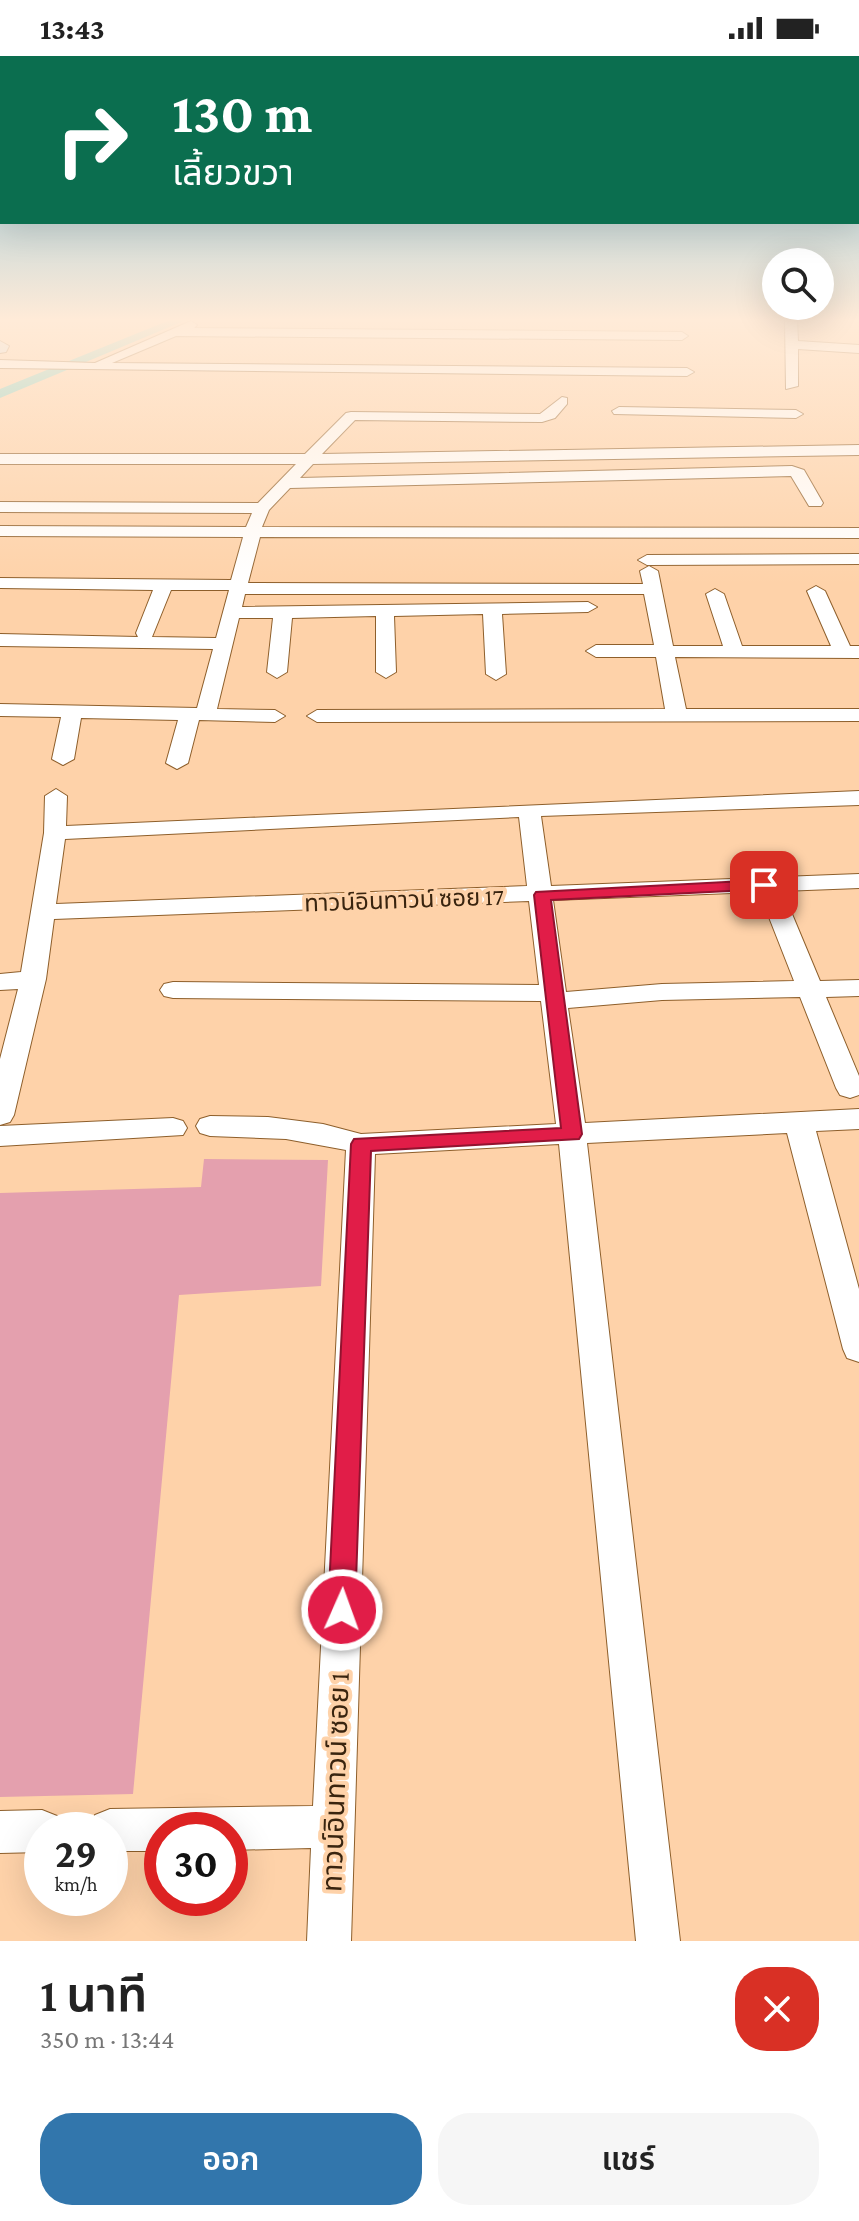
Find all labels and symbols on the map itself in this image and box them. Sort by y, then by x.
pin [730,851,798,919]
street label: ทาวน์อินทาวน์ ซอย 17 [304,883,504,916]
position arrow [300,1568,384,1652]
street label: ทาวน์อินทาวน์ ซอย 1 [316,1672,355,1893]
speed limit sign: 30 [144,1812,248,1916]

